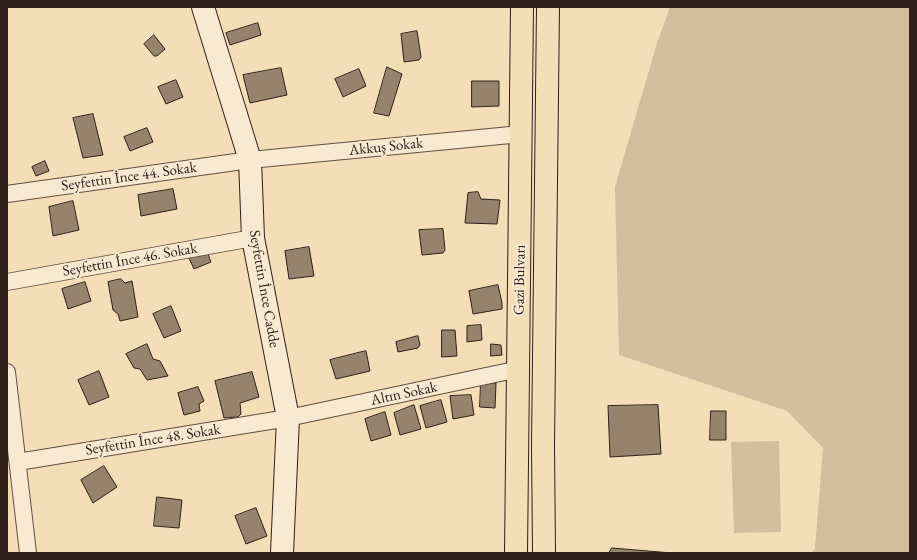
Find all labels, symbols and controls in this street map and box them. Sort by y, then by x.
street label: Akkuş Sokak [348,134,424,160]
street label: Seyfettin İnce 44. Sokak [60,159,198,195]
street label: Seyfettin İnce Cadde [245,229,283,349]
street label: Seyfettin İnce 46. Sokak [61,239,199,281]
street label: Gazi Bulvarı [510,245,530,315]
street label: Altın Sokak [369,378,439,410]
street label: Seyfettin İnce 48. Sokak [84,420,222,460]

